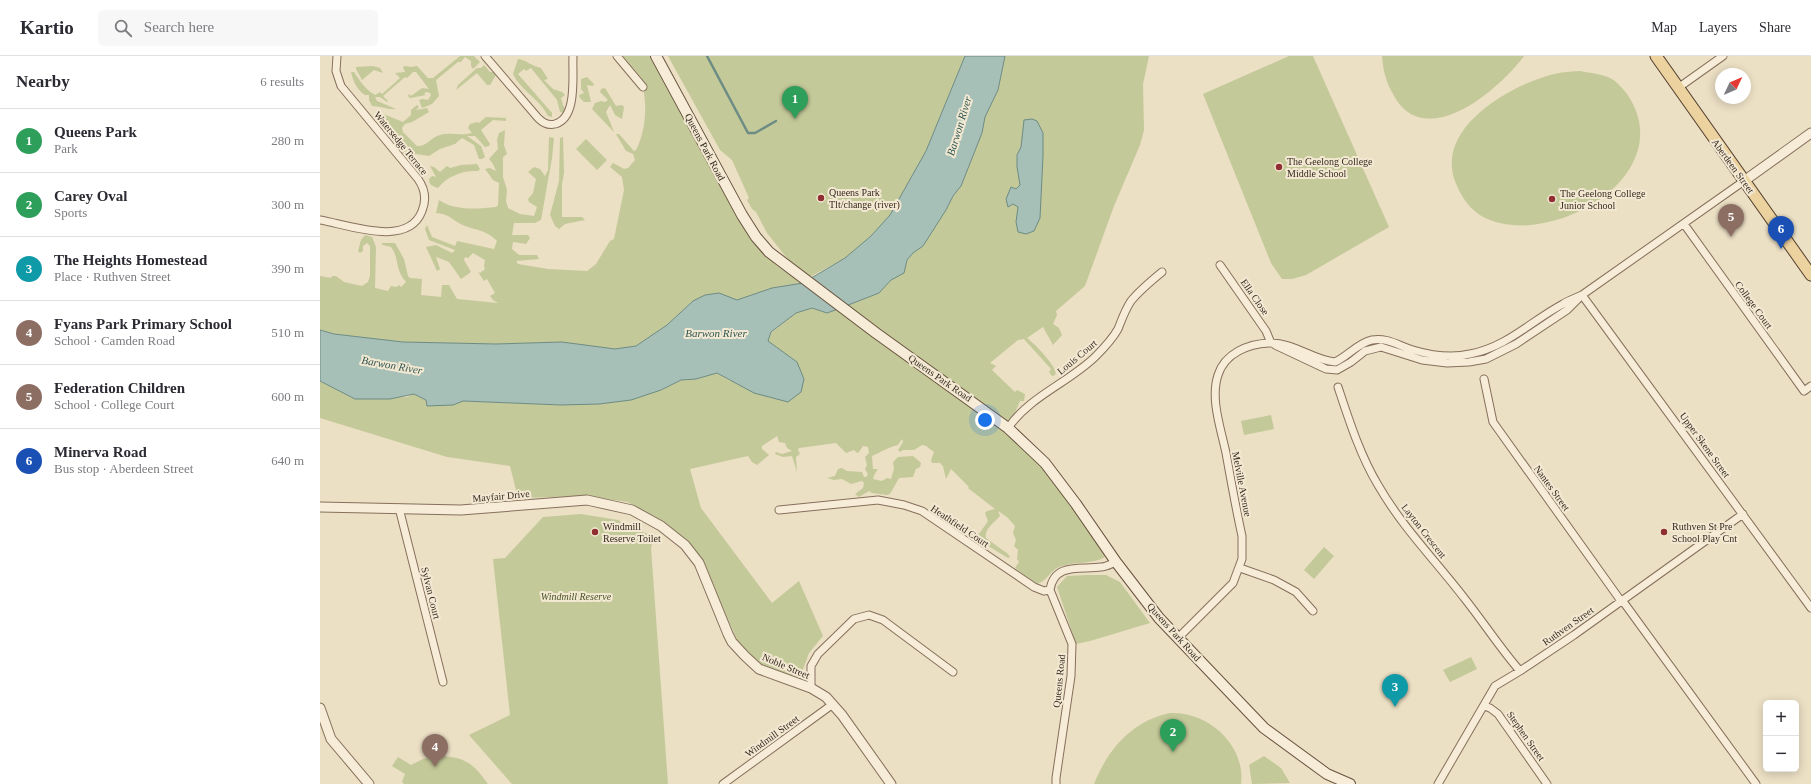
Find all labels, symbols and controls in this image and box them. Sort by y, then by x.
search box [98,10,378,46]
text: Kartio [20,17,74,38]
icon: search [112,17,134,39]
text: Search here [144,19,214,35]
text: Map [1651,20,1677,35]
text: Layers [1699,20,1737,35]
text: Share [1759,20,1791,35]
north arrow [1715,68,1751,104]
text: Nearby [16,72,70,91]
text: 6 results [260,74,304,89]
pin: 1 [782,86,808,119]
water label: Barwon River [944,94,974,157]
street label: Watersedge Terrace [372,109,430,177]
street label: Queens Park Road [683,112,727,182]
text: Queens Park [54,124,137,140]
text: 1 [26,133,32,148]
text: 280 m [271,133,304,148]
street label: Aberdeen Street [1710,137,1757,196]
text: Park [54,141,78,156]
place label: The Geelong College Middle School [1287,156,1373,179]
marker: The Geelong College Middle School [1274,162,1284,172]
place label: Queens Park Tlt/change (river) [829,187,900,211]
text: Carey Oval [54,188,127,204]
place label: The Geelong College Junior School [1560,188,1646,211]
marker: Queens Park Tlt/change (river) [816,193,826,203]
marker: The Geelong College Junior School [1547,194,1557,204]
text: 2 [26,197,32,212]
text: 300 m [271,197,304,212]
pin: 5 [1718,204,1744,237]
text: Sports [54,205,87,220]
pin: 6 [1768,216,1794,249]
text: The Heights Homestead [54,252,207,268]
text: 3 [26,261,32,276]
text: 390 m [271,261,304,276]
text: Place · Ruthven Street [54,269,171,284]
street label: Ella Close [1239,277,1272,318]
street label: College Court [1733,279,1775,331]
text: Fyans Park Primary School [54,316,232,332]
text: 4 [26,325,32,340]
text: 510 m [271,325,304,340]
water label: Barwon River [685,327,747,339]
text: School · Camden Road [54,333,175,348]
street label: Louis Court [1055,337,1099,377]
street label: Queens Park Road [906,352,974,404]
water label: Barwon River [361,354,424,376]
text: Federation Children [54,380,185,396]
text: 5 [26,389,32,404]
text: 600 m [271,389,304,404]
text: School · College Court [54,397,174,412]
your location [975,410,995,430]
street label: Upper Skene Street [1678,410,1732,480]
text: Minerva Road [54,444,147,460]
street label: Melville Avenue [1230,450,1254,518]
text: 6 [26,453,32,468]
text: 640 m [271,453,304,468]
text: Bus stop · Aberdeen Street [54,461,193,476]
street label: Nantes Street [1532,463,1572,513]
street label: Mayfair Drive [472,488,531,504]
street label: Layton Crescent [1399,502,1449,560]
street label: Heathfield Court [929,503,991,550]
place label: Windmill Reserve Toilet [603,521,661,544]
place label: Ruthven St Pre School Play Cnt [1672,521,1737,544]
marker: Windmill Reserve Toilet [590,527,600,537]
marker: Ruthven St Pre School Play Cnt [1659,527,1669,537]
street label: Sylvan Court [419,566,443,620]
park label: Windmill Reserve [541,591,612,602]
street label: Queens Park Road [1145,601,1203,663]
street label: Ruthven Street [1540,604,1596,648]
street label: Noble Street [761,651,811,681]
street label: Queens Road [1051,654,1067,708]
pin: 3 [1382,674,1408,707]
map controls [1763,700,1799,772]
button: + [1763,700,1799,736]
street label: Stephen Street [1505,709,1547,763]
street label: Windmill Street [743,713,801,759]
pin: 2 [1160,719,1186,752]
pin: 4 [422,734,448,767]
button: − [1763,736,1799,772]

